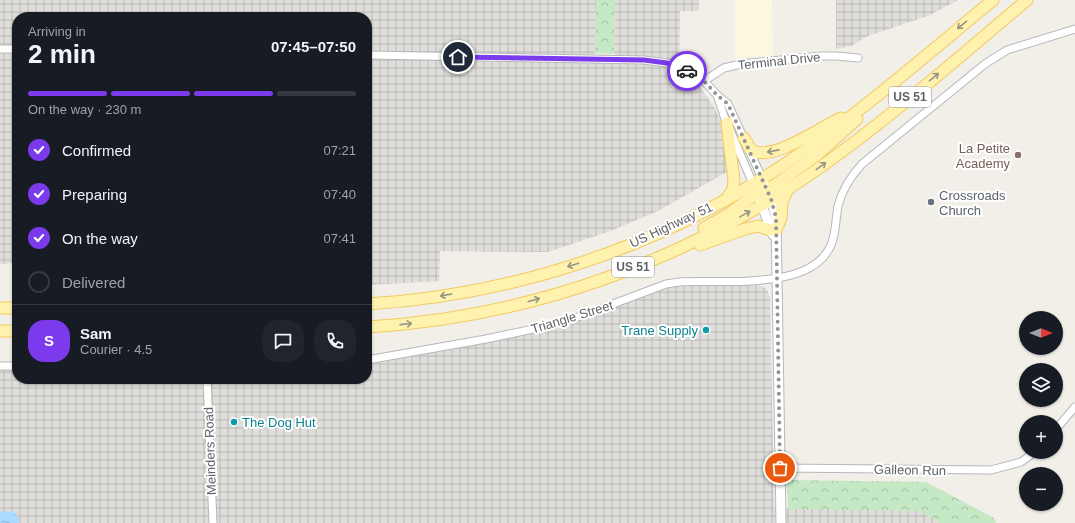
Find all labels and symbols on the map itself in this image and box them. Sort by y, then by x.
one-way arrow [957,20,968,29]
pin [441,40,475,74]
street label: Terminal Drive [737,49,821,73]
courier [667,51,707,91]
one-way arrow [929,73,939,82]
road number: US 51 [889,87,931,107]
place label: La Petite Academy [956,141,1010,171]
one-way arrow [767,147,780,155]
marker: La Petite Academy [1013,150,1023,160]
one-way arrow [815,162,826,170]
place label: Crossroads Church [939,188,1006,218]
marker: Crossroads Church [926,197,936,207]
street label: US Highway 51 [627,199,715,251]
one-way arrow [739,210,751,218]
road number: US 51 [612,257,654,277]
one-way arrow [566,262,579,269]
one-way arrow [440,292,453,300]
one-way arrow [527,296,540,303]
street label: Triangle Street [529,297,615,337]
north arrow [1019,311,1063,355]
one-way arrow [399,320,412,327]
place label: Trane Supply [621,323,698,338]
marker: Trane Supply [701,325,711,335]
street label: Meinders Road [201,407,219,495]
place label: The Dog Hut [242,415,316,430]
marker: The Dog Hut [229,417,239,427]
pin [763,451,797,485]
street label: Galleon Run [874,462,946,478]

